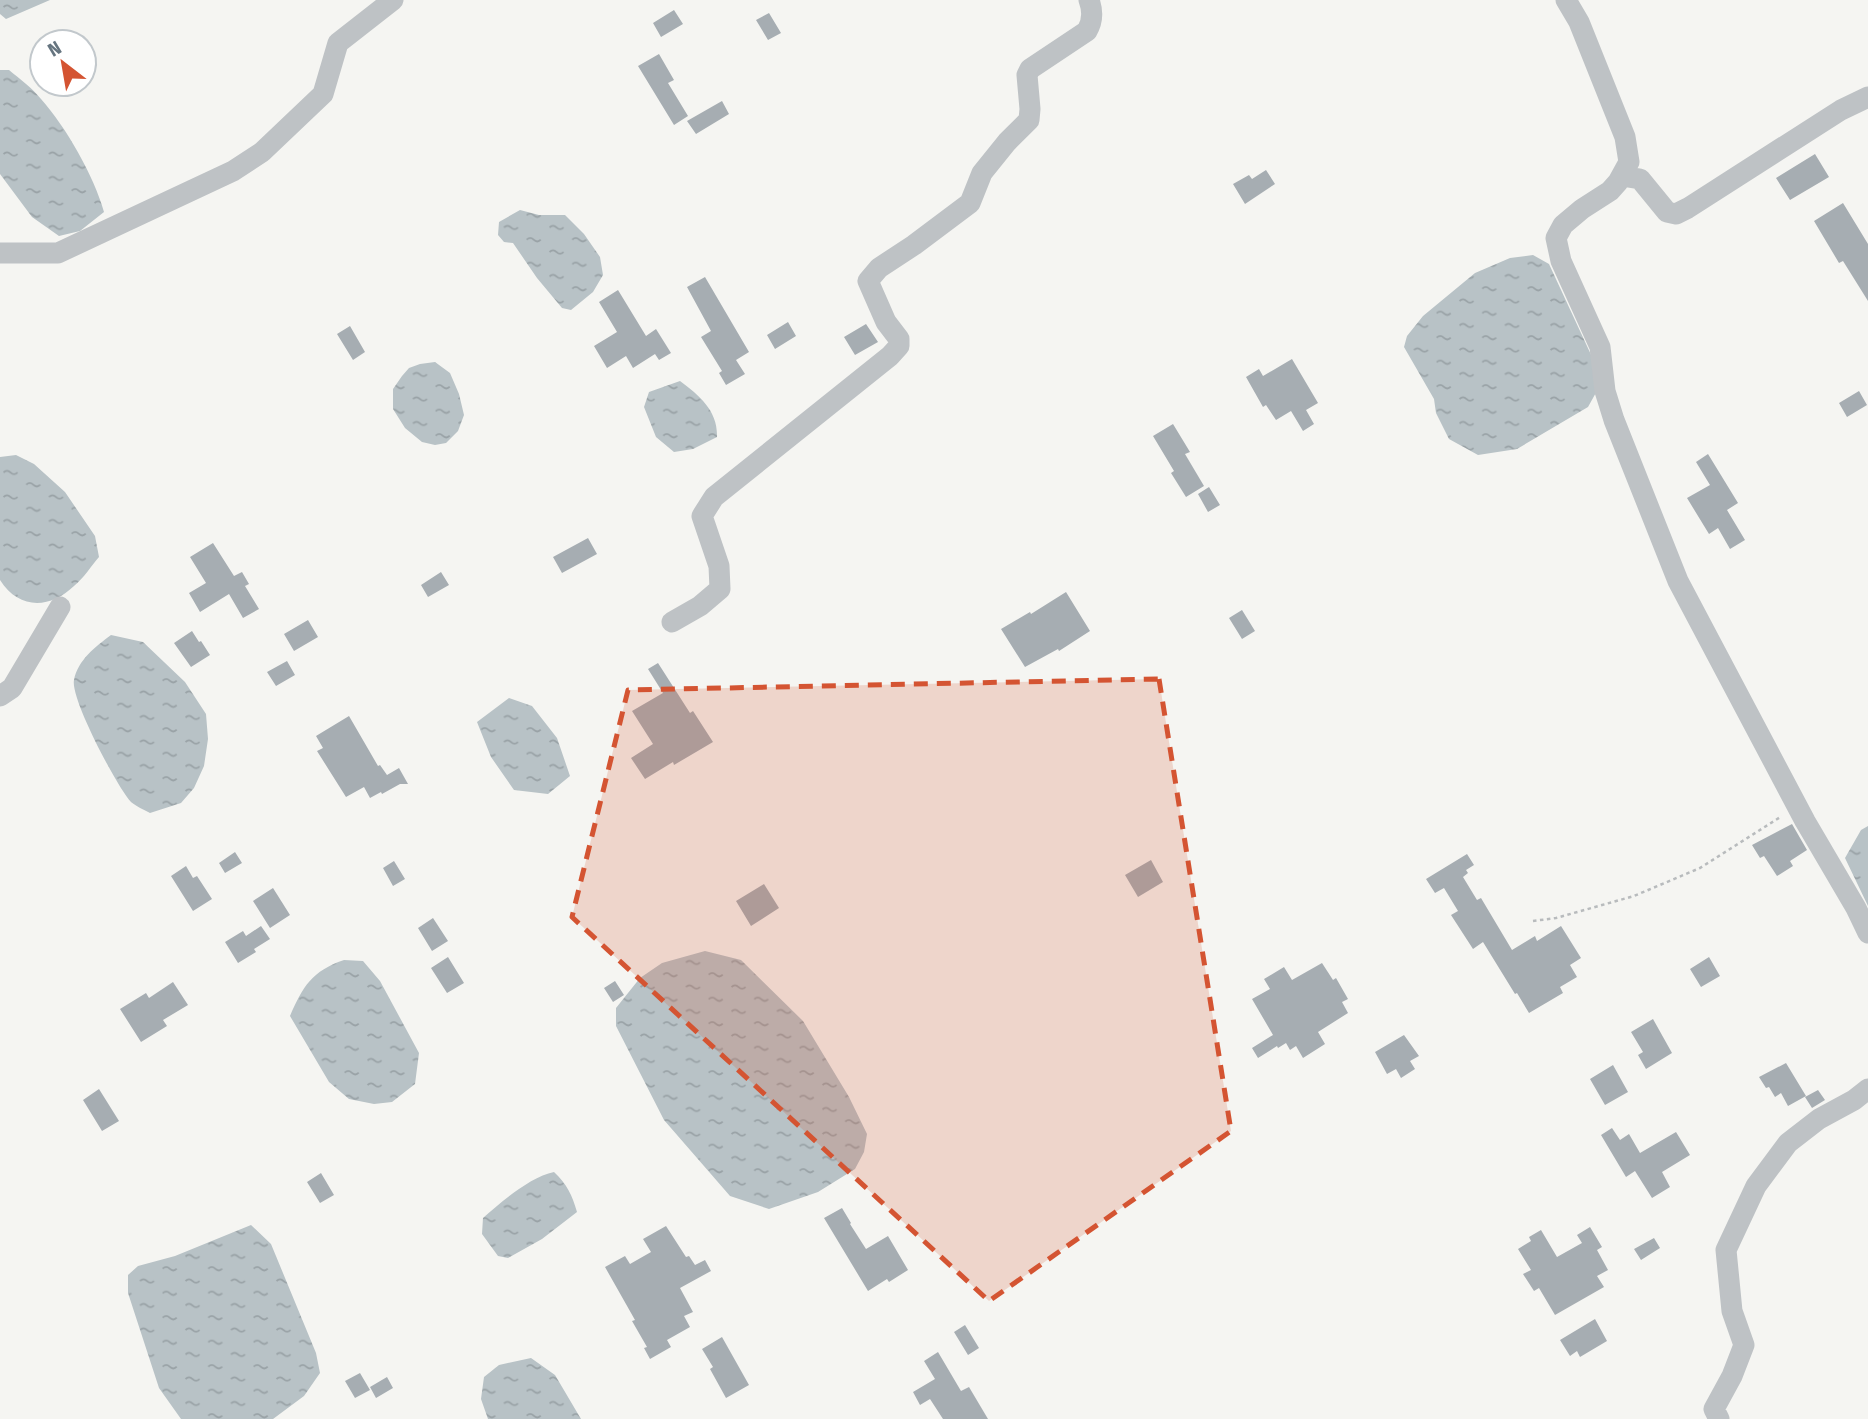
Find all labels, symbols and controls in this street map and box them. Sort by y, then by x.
north arrow [28,28,98,98]
text: N [44,36,65,62]

